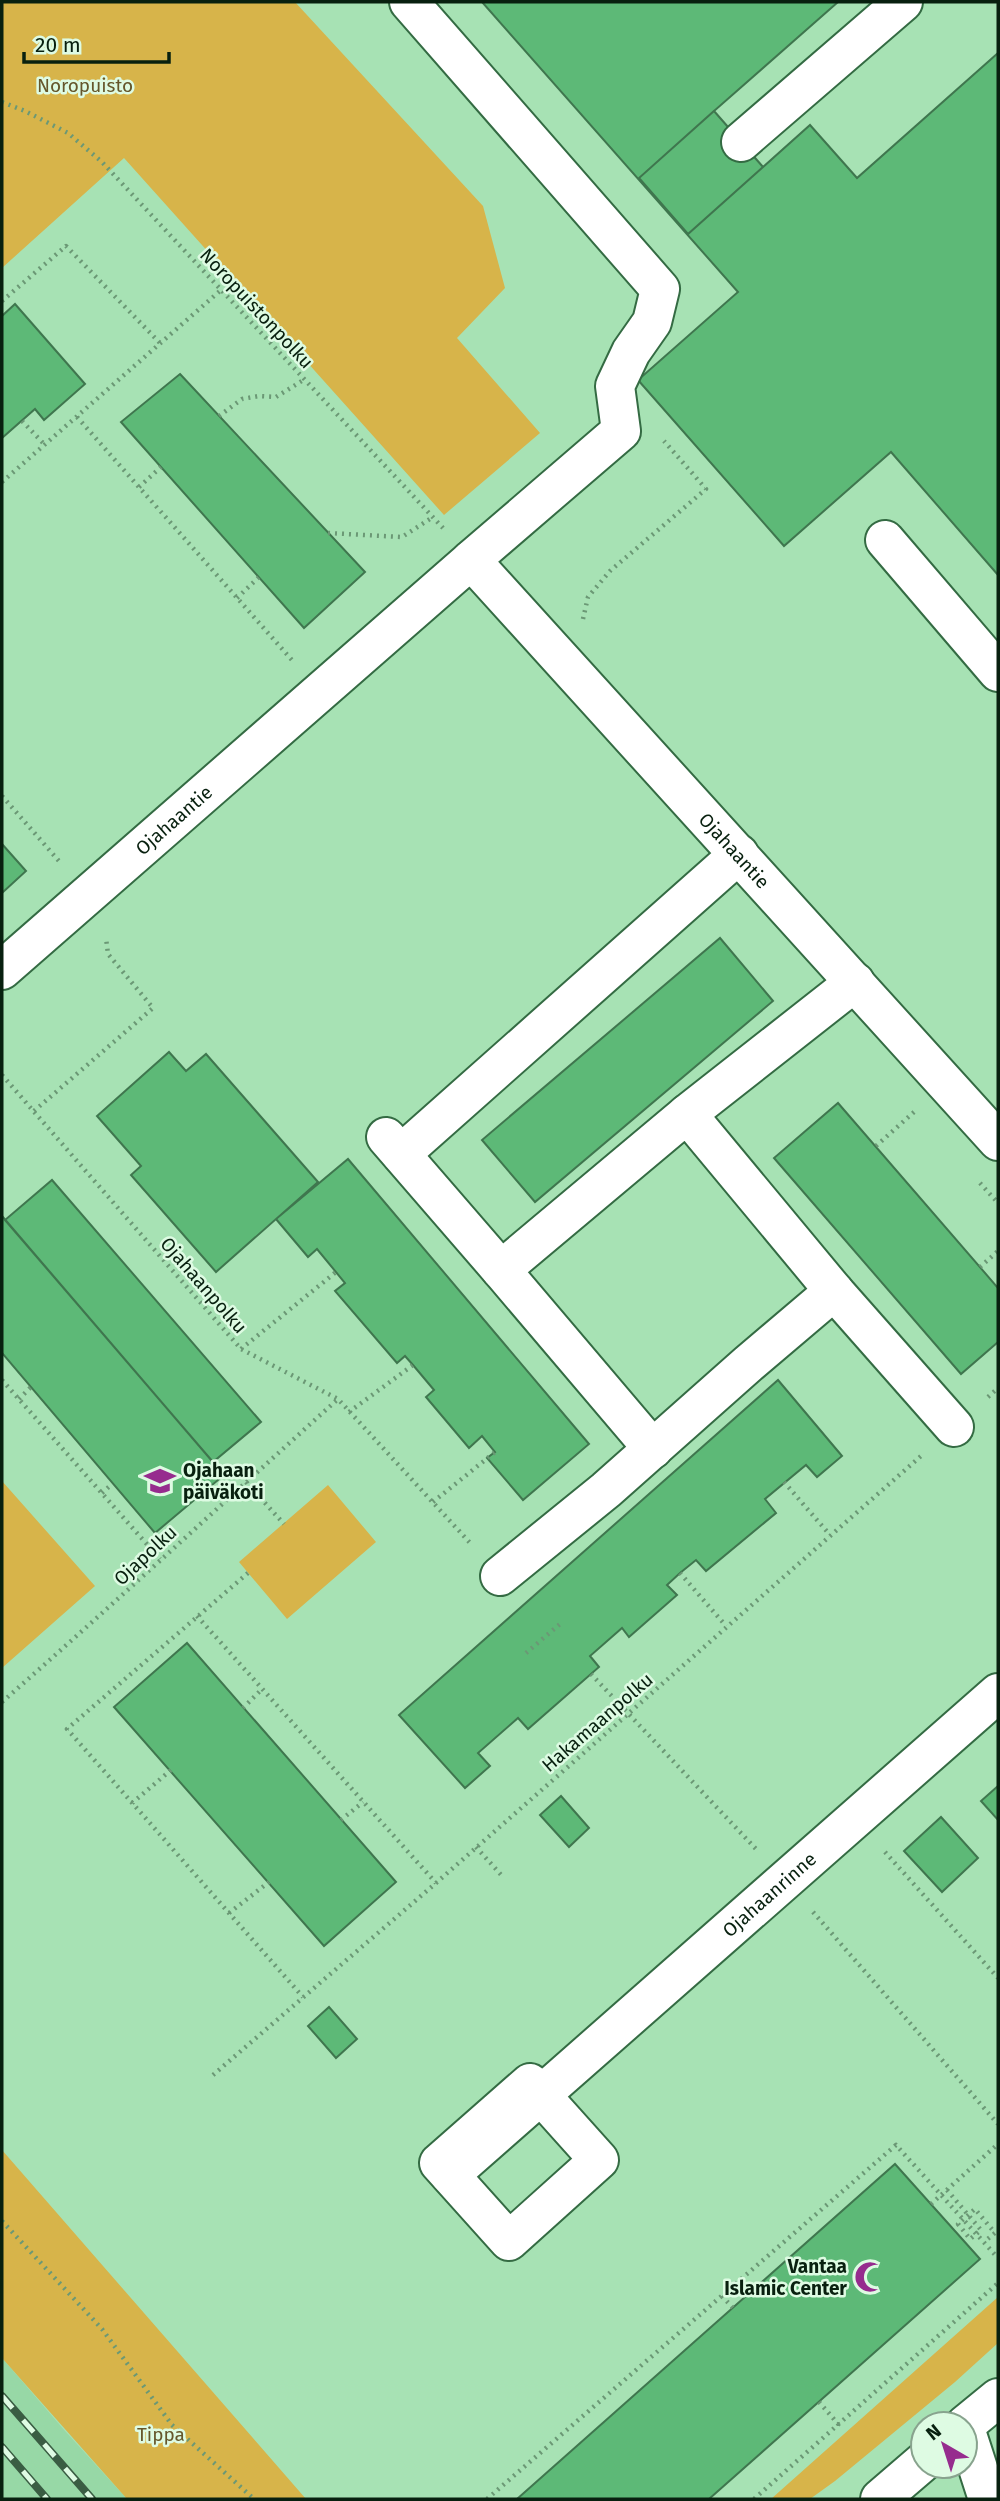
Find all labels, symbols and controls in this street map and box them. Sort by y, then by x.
scale bar [24,21,170,65]
text: 20 m [35,32,81,58]
park label: Noropuisto [37,74,133,97]
street label: Noropuistonpolku [195,243,318,373]
street label: Ojahaantie [131,781,217,860]
street label: Ojahaantie [694,808,774,893]
street label: Ojahaanpolku [155,1232,252,1338]
place label: Ojahaan päiväkoti [183,1459,264,1504]
school or university icon: Ojahaan päiväkoti [143,1464,177,1498]
street label: Ojapolku [109,1521,181,1590]
street label: Hakamaanpolku [537,1668,658,1777]
street label: Ojahaanrinne [718,1847,821,1942]
place label: Vantaa Islamic Center [724,2255,847,2300]
mosque icon: Vantaa Islamic Center [853,2260,887,2294]
north arrow [909,2410,979,2480]
text: N [921,2419,946,2445]
park label: Tippa [137,2423,185,2446]

